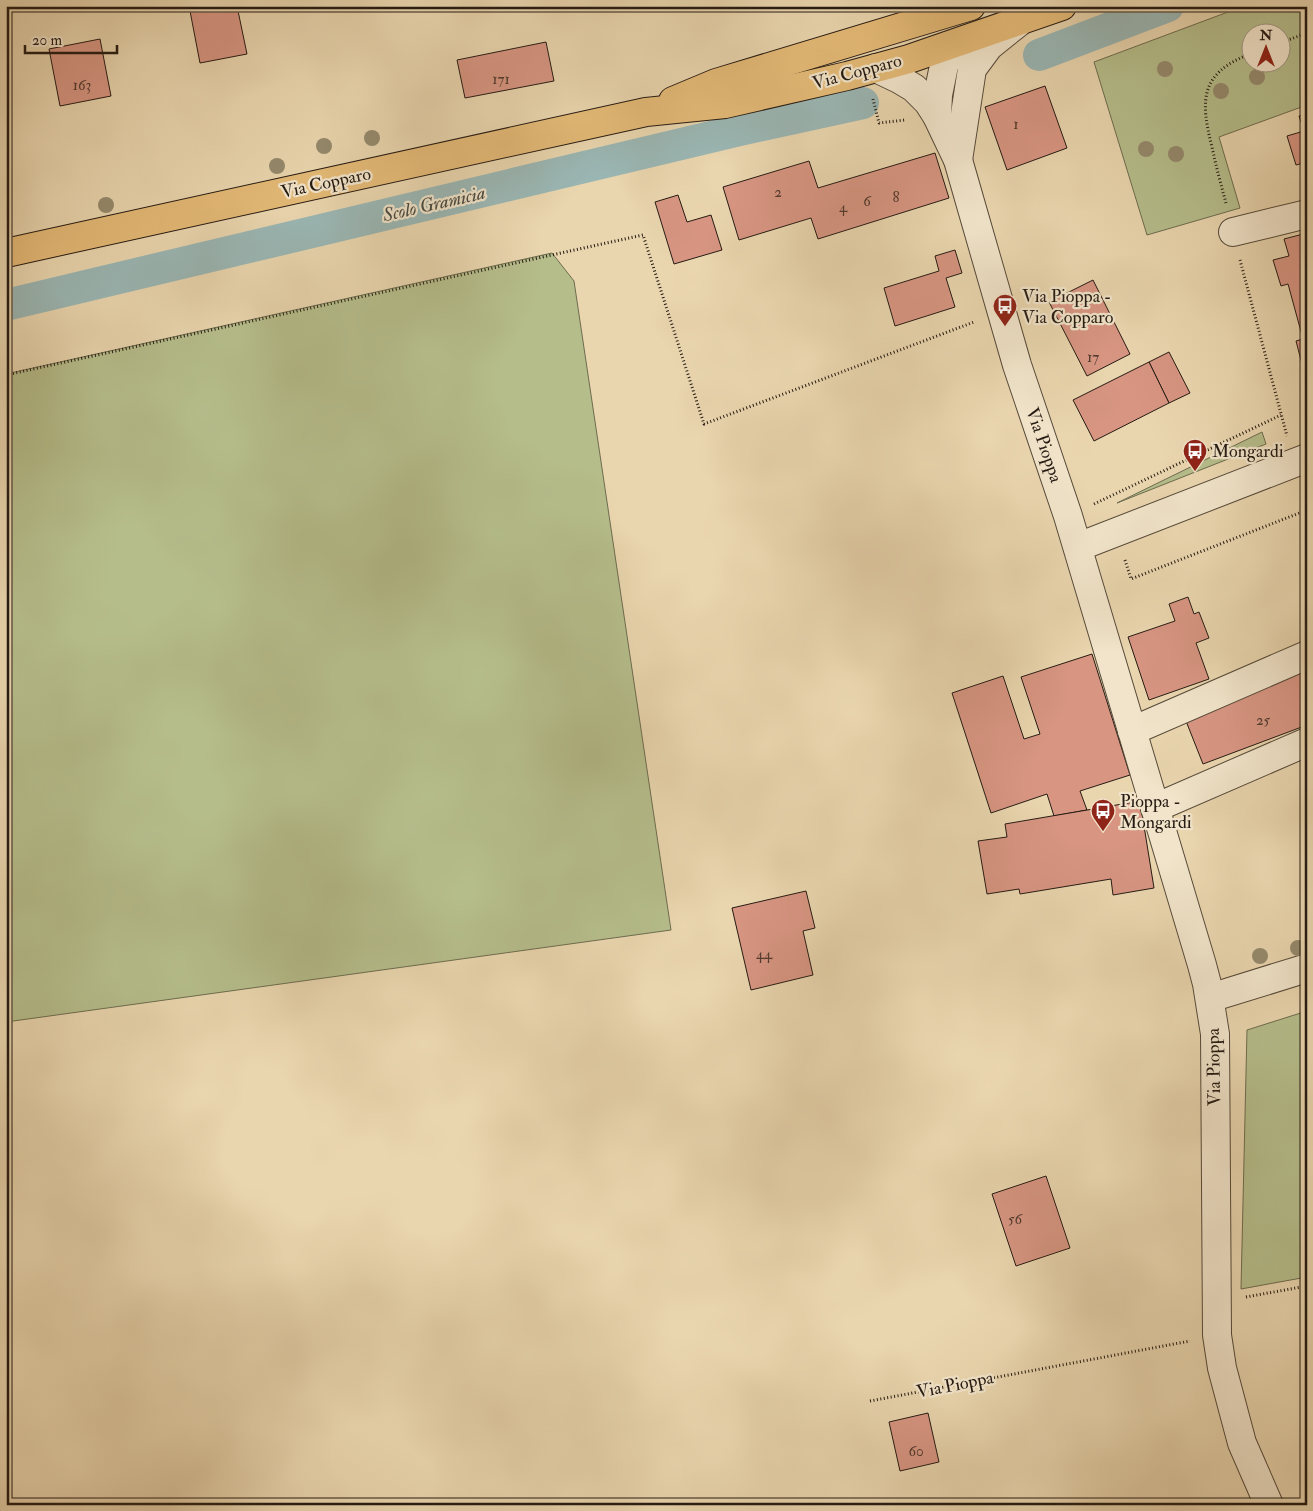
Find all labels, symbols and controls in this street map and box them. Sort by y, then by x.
scale bar [25,22,118,54]
north arrow [1240,22,1290,72]
text: N [1259,27,1273,44]
text: 20 m [32,31,62,50]
street label: Via Copparo [810,49,904,95]
house number: 171 [492,70,510,89]
house number: 163 [73,76,91,95]
house number: 1 [1013,115,1019,134]
street label: Via Copparo [279,162,373,204]
water label: Scolo Gramicia [379,180,488,228]
house number: 2 [774,183,782,202]
house number: 8 [892,188,900,207]
house number: 6 [863,192,872,211]
house number: 4 [839,198,848,217]
place label: Via Pioppa - Via Copparo [1022,285,1114,329]
bus stop icon: Via Pioppa - Via Copparo [992,293,1018,327]
house number: 17 [1087,348,1099,367]
street label: Via Pioppa [1020,404,1068,486]
bus stop icon: Mongardi [1182,438,1208,472]
place label: Mongardi [1212,440,1284,463]
house number: 25 [1256,711,1270,730]
place label: Pioppa - Mongardi [1120,790,1192,834]
bus stop icon: Pioppa - Mongardi [1090,798,1116,832]
house number: 44 [756,945,773,964]
street label: Via Pioppa [1202,1027,1226,1106]
house number: 56 [1008,1210,1023,1229]
street label: Via Pioppa [914,1366,996,1404]
house number: 60 [908,1442,924,1461]

